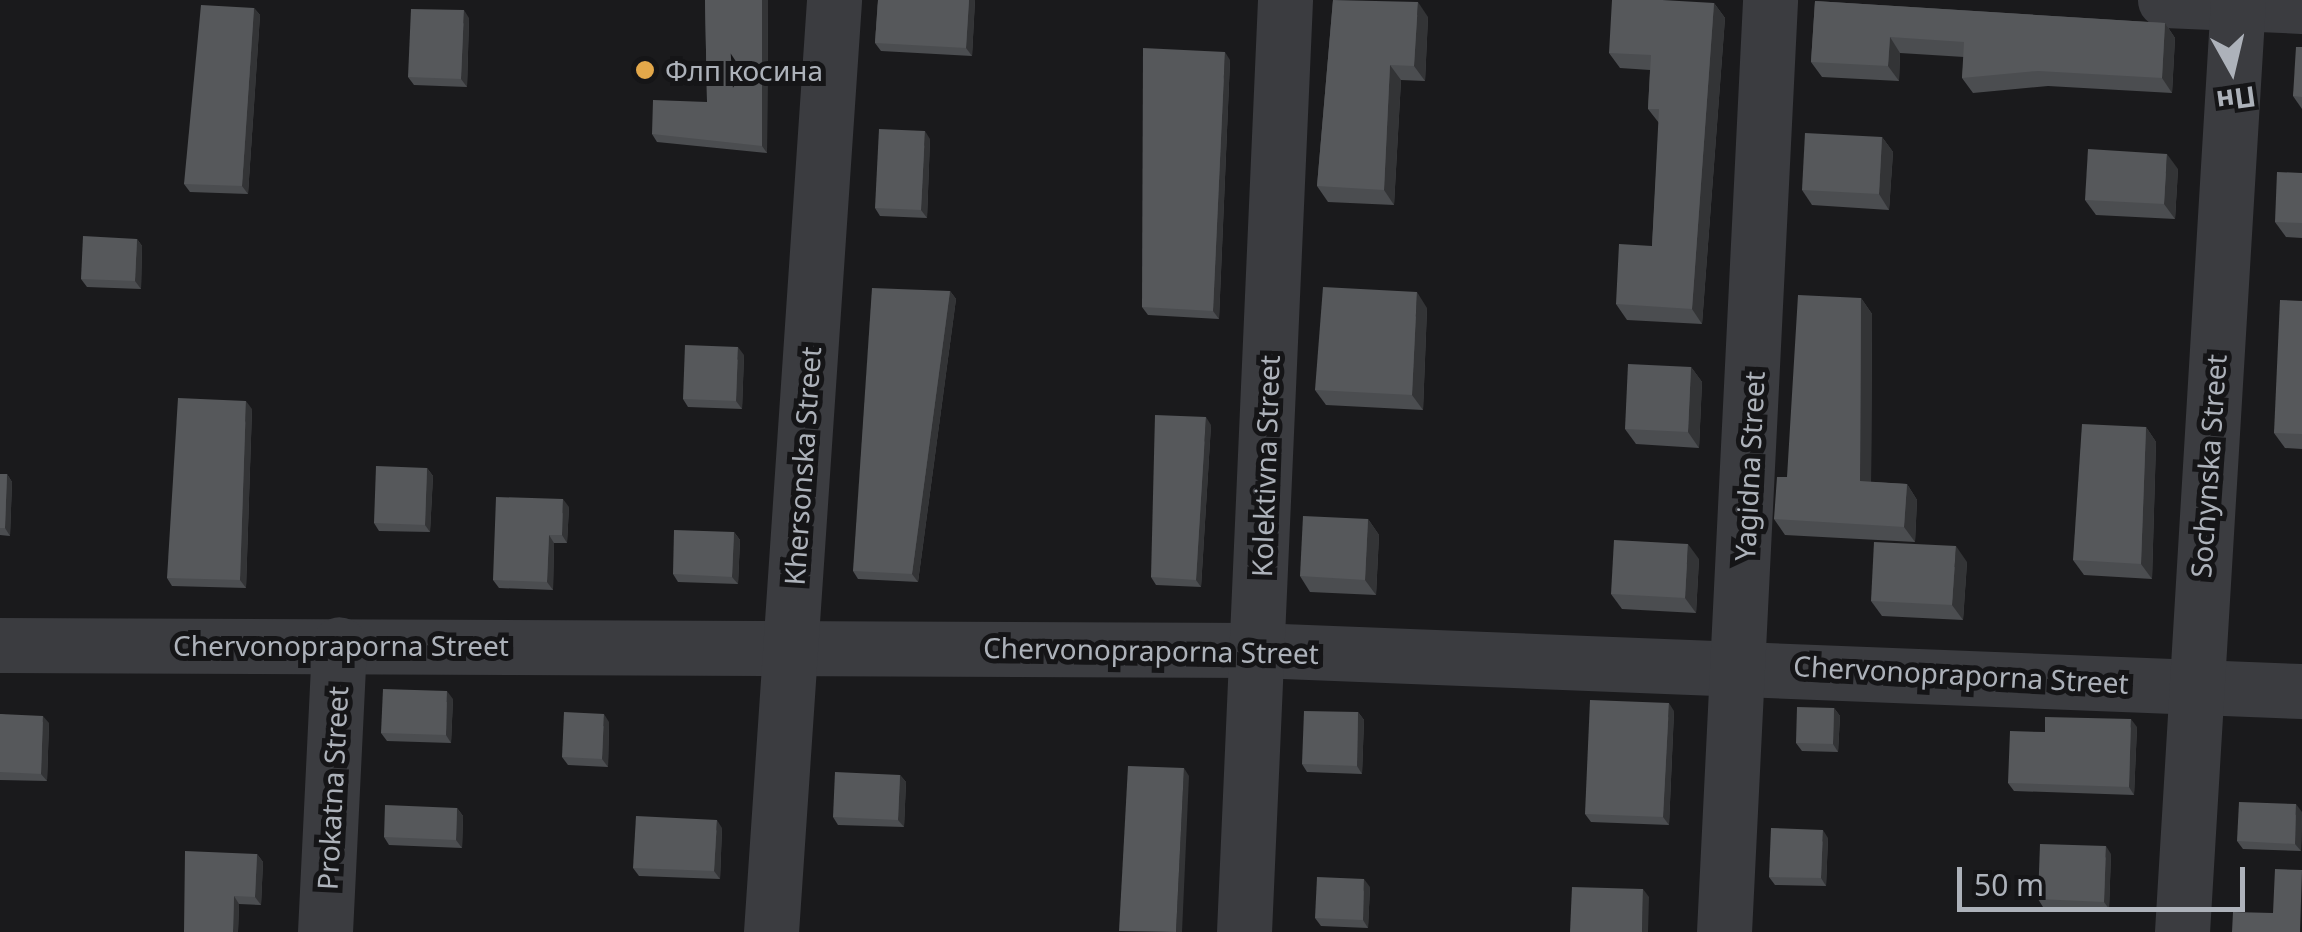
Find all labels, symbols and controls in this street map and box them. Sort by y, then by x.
north arrow [2182,20,2282,120]
place label: Флп косина [665,53,823,87]
marker: Флп косина [634,59,656,81]
text: Пн [2214,78,2258,121]
street label: Khersonska Street [777,346,827,586]
street label: Sochynska Street [2183,353,2233,579]
street label: Kolektivna Street [1244,354,1286,578]
street label: Yagidna Street [1727,370,1771,562]
street label: Chervonopraporna Street [173,628,509,662]
street label: Chervonopraporna Street [983,630,1319,670]
street label: Chervonopraporna Street [1792,648,2130,700]
street label: Prokatna Street [310,685,354,891]
scale bar [1962,847,2250,909]
text: 50 m [1974,864,2044,905]

